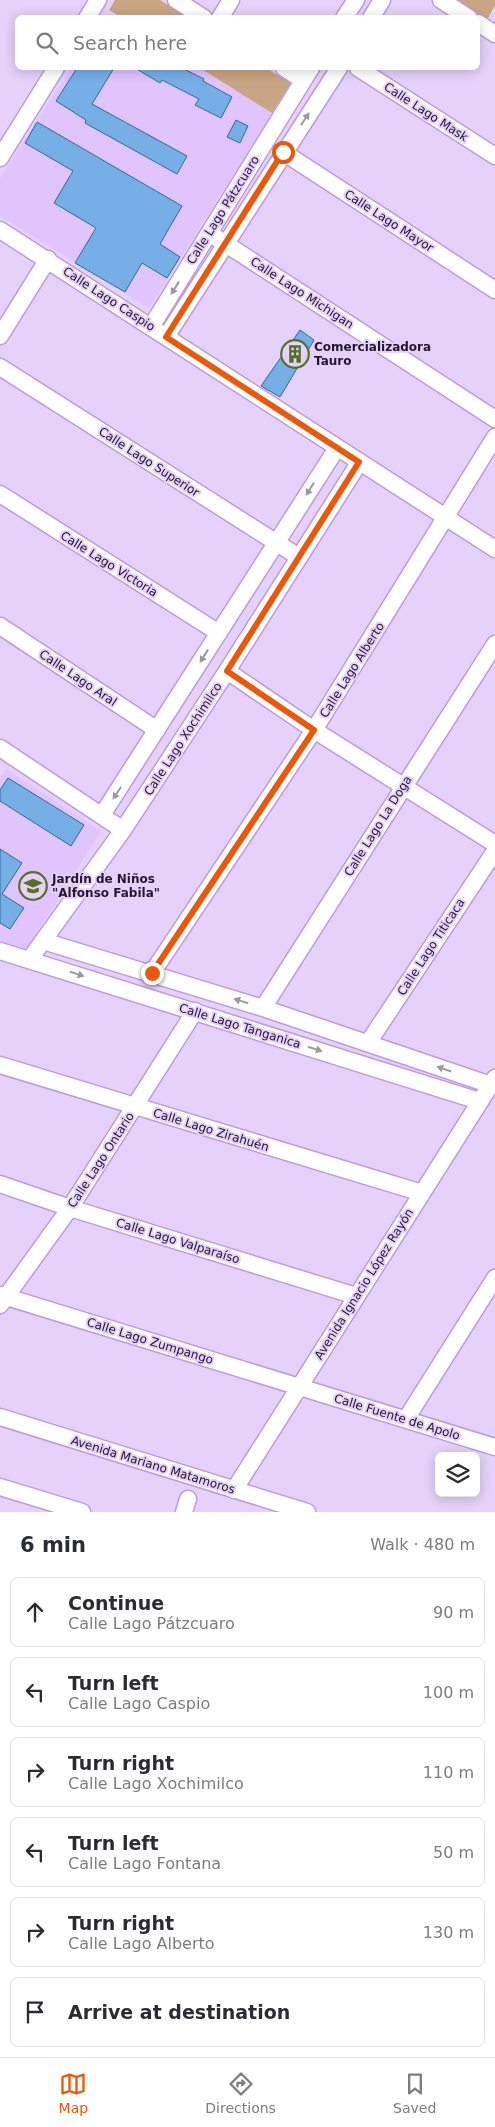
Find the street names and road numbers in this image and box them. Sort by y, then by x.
street label: Calle Lago Mask [381,80,471,144]
street label: Calle Lago Pátzcuaro [184,153,262,267]
street label: Calle Lago Mayor [342,187,436,255]
street label: Calle Lago Michigan [248,254,356,332]
street label: Calle Lago Caspio [60,264,158,334]
street label: Calle Lago Superior [96,424,202,500]
street label: Calle Lago Victoria [58,528,160,600]
street label: Calle Lago Alberto [317,620,387,720]
street label: Calle Lago Aral [37,647,119,709]
street label: Calle Lago Xochimilco [141,680,225,798]
street label: Calle Lago La Doga [341,773,415,879]
street label: Calle Lago Titicaca [394,896,468,998]
street label: Calle Lago Tanganica [177,1001,303,1051]
street label: Calle Lago Zirahuén [151,1106,271,1154]
street label: Calle Lago Ontario [65,1110,137,1210]
street label: Avenida Ignacio López Rayón [312,1206,416,1362]
street label: Calle Lago Valparaíso [114,1216,242,1266]
street label: Calle Lago Zumpango [85,1315,215,1367]
street label: Calle Fuente de Apolo [332,1391,462,1443]
street label: Avenida Mariano Matamoros [69,1433,237,1497]

